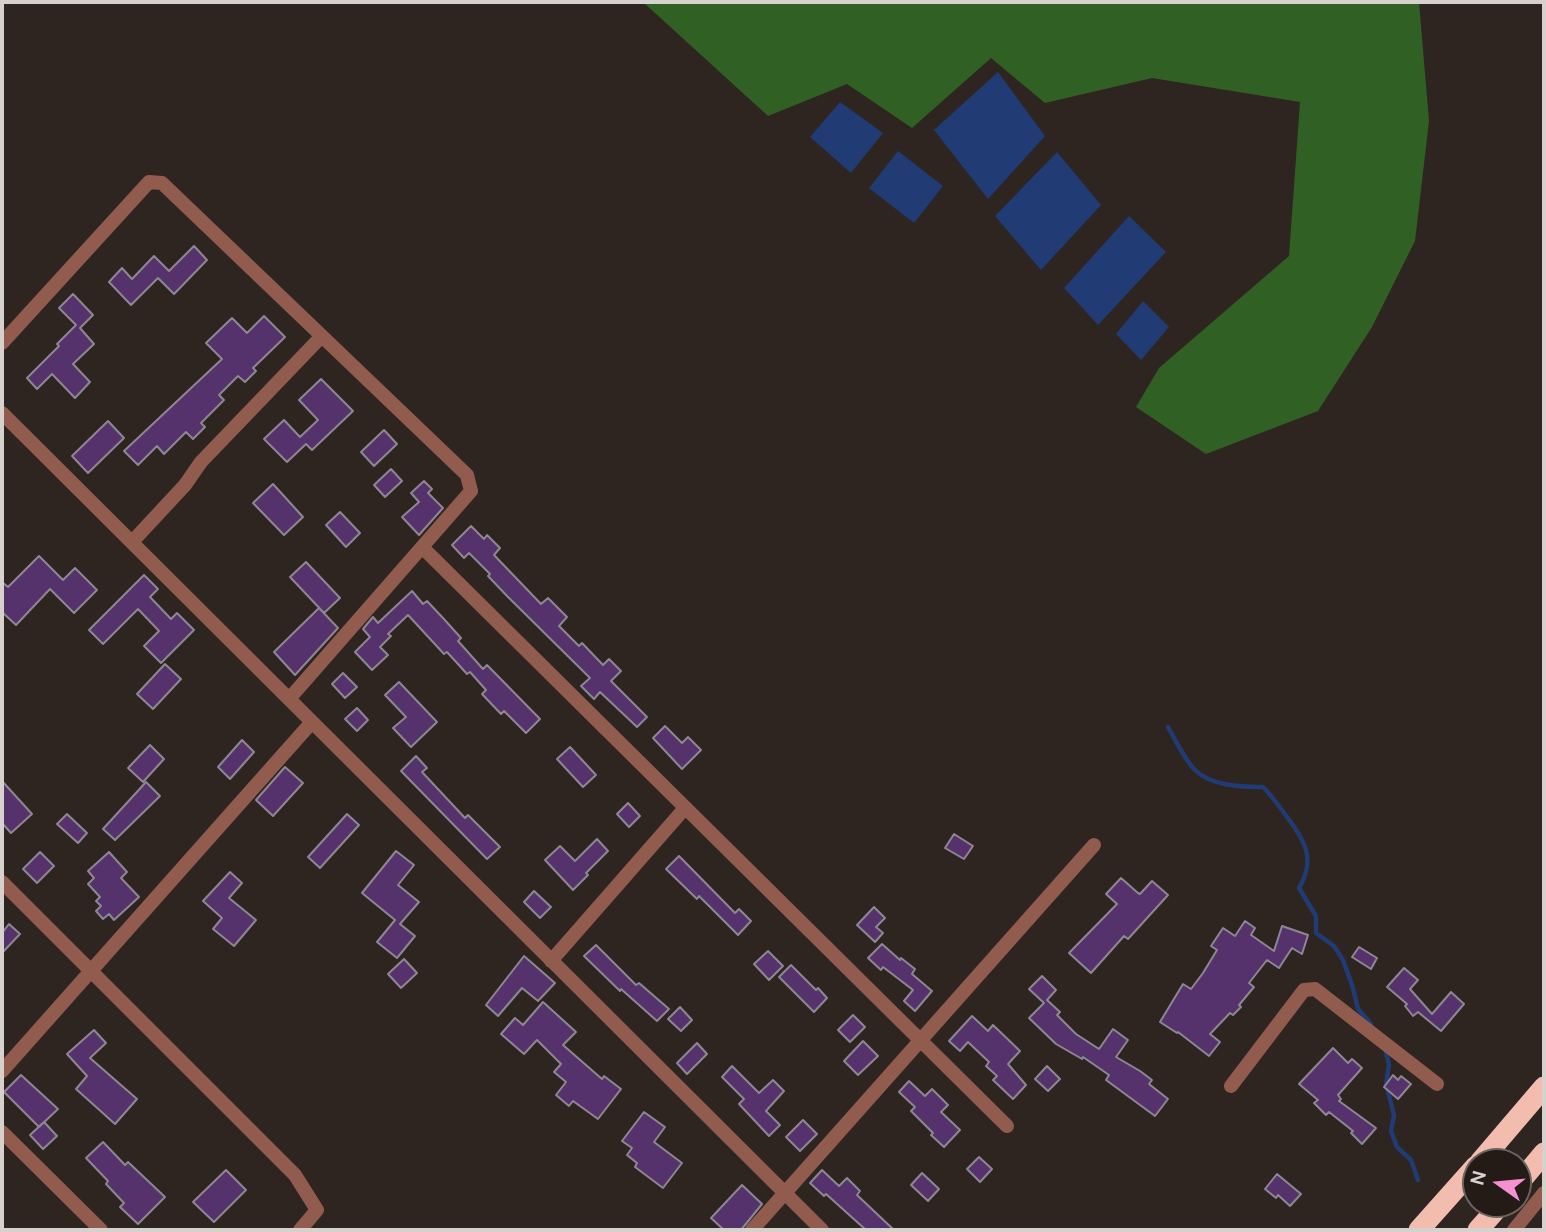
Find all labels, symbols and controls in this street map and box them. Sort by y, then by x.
north arrow [1462,1148,1532,1218]
text: N [1464,1168,1492,1188]

